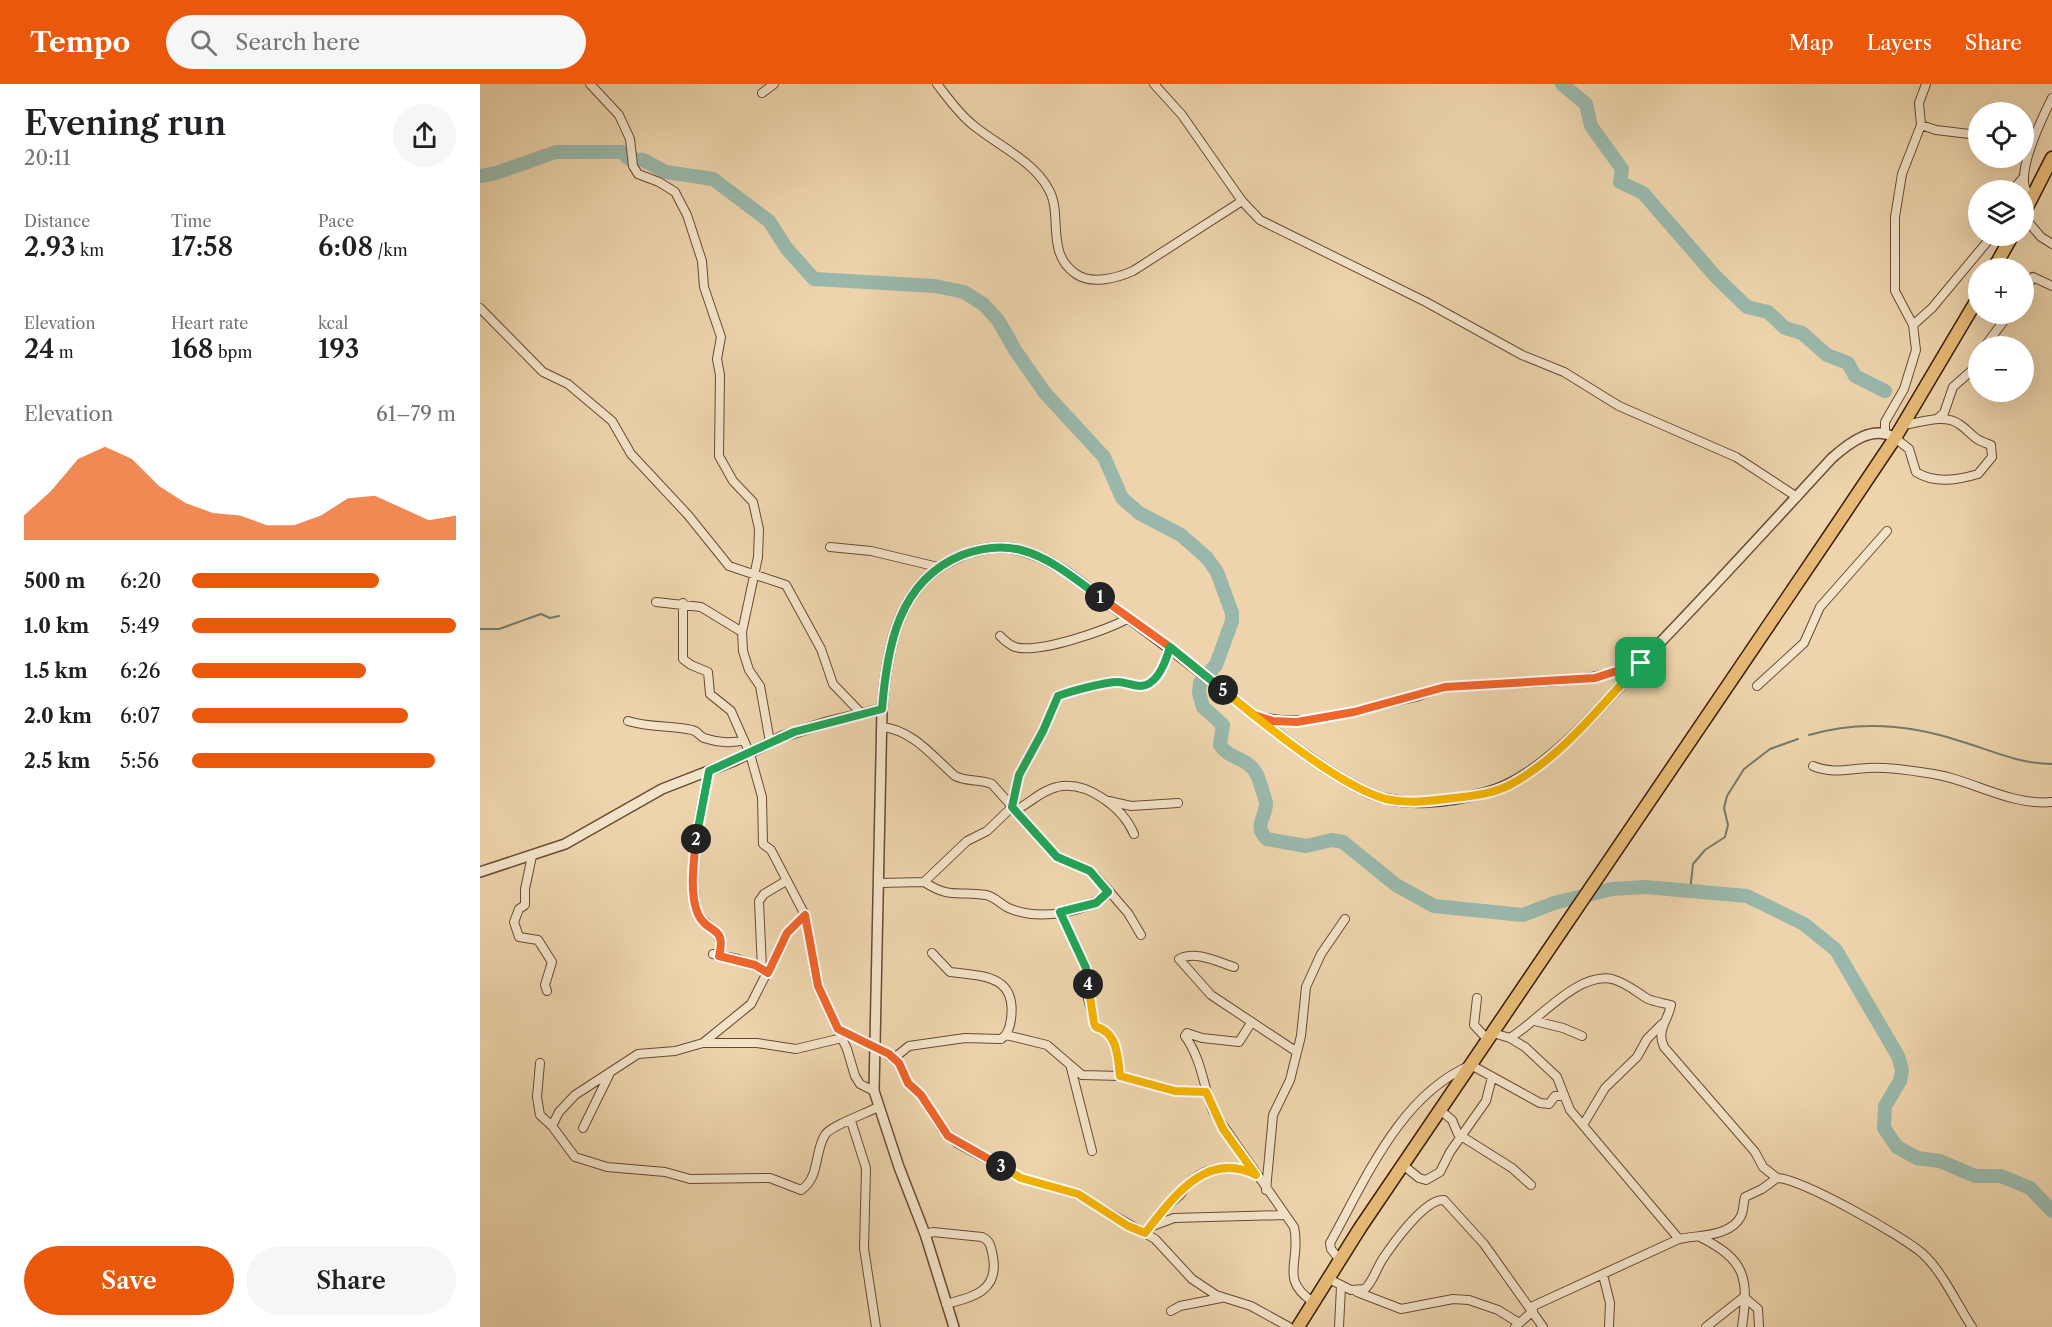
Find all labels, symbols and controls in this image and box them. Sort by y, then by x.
search box [166,15,586,69]
text: Tempo [30,25,130,59]
icon: search [187,26,220,59]
text: Search here [235,29,360,56]
text: Map [1789,30,1834,55]
text: Layers [1867,30,1932,55]
text: Share [1965,30,2022,55]
map controls [1968,102,2034,402]
button: locate [1968,102,2034,168]
text: Evening run [24,103,226,144]
button: share [393,104,456,167]
text: 20:11 [24,146,71,170]
button: layers [1968,180,2034,246]
text: Distance [24,211,90,231]
text: Time [171,211,211,231]
text: Pace [318,211,354,231]
text: 2.93 [24,231,76,263]
text: 17:58 [171,231,233,263]
text: 6:08 [318,231,373,263]
text: km [76,240,104,260]
text: /km [373,240,408,260]
button: + [1968,258,2034,324]
text: Elevation [24,313,95,333]
text: Heart rate [171,313,248,333]
text: kcal [318,313,348,333]
text: 24 [24,333,55,365]
text: 168 [171,333,214,365]
text: 193 [318,333,359,365]
button: − [1968,336,2034,402]
text: m [55,342,74,362]
text: bpm [214,342,252,362]
text: Elevation [24,402,113,426]
text: 61–79 m [376,402,456,426]
text: 500 m [24,569,85,593]
text: 6:20 [120,569,162,593]
pin: 1 [1085,582,1115,612]
text: 1 [1096,587,1104,607]
text: 1.0 km [24,614,89,638]
text: 5:49 [120,614,160,638]
pin [1615,637,1666,688]
icon: arrive [1624,646,1657,679]
text: 1.5 km [24,659,88,683]
text: 6:26 [120,659,161,683]
pin: 5 [1208,675,1238,705]
text: 5 [1219,680,1227,700]
text: 2.0 km [24,704,92,728]
text: 6:07 [120,704,160,728]
text: 2.5 km [24,749,91,773]
text: 5:56 [120,749,159,773]
pin: 2 [681,824,711,854]
text: 2 [691,829,701,849]
pin: 4 [1073,969,1103,999]
text: 4 [1083,974,1093,994]
pin: 3 [986,1151,1016,1181]
text: 3 [996,1156,1006,1176]
button: Save [24,1246,234,1315]
button: Share [246,1246,456,1315]

